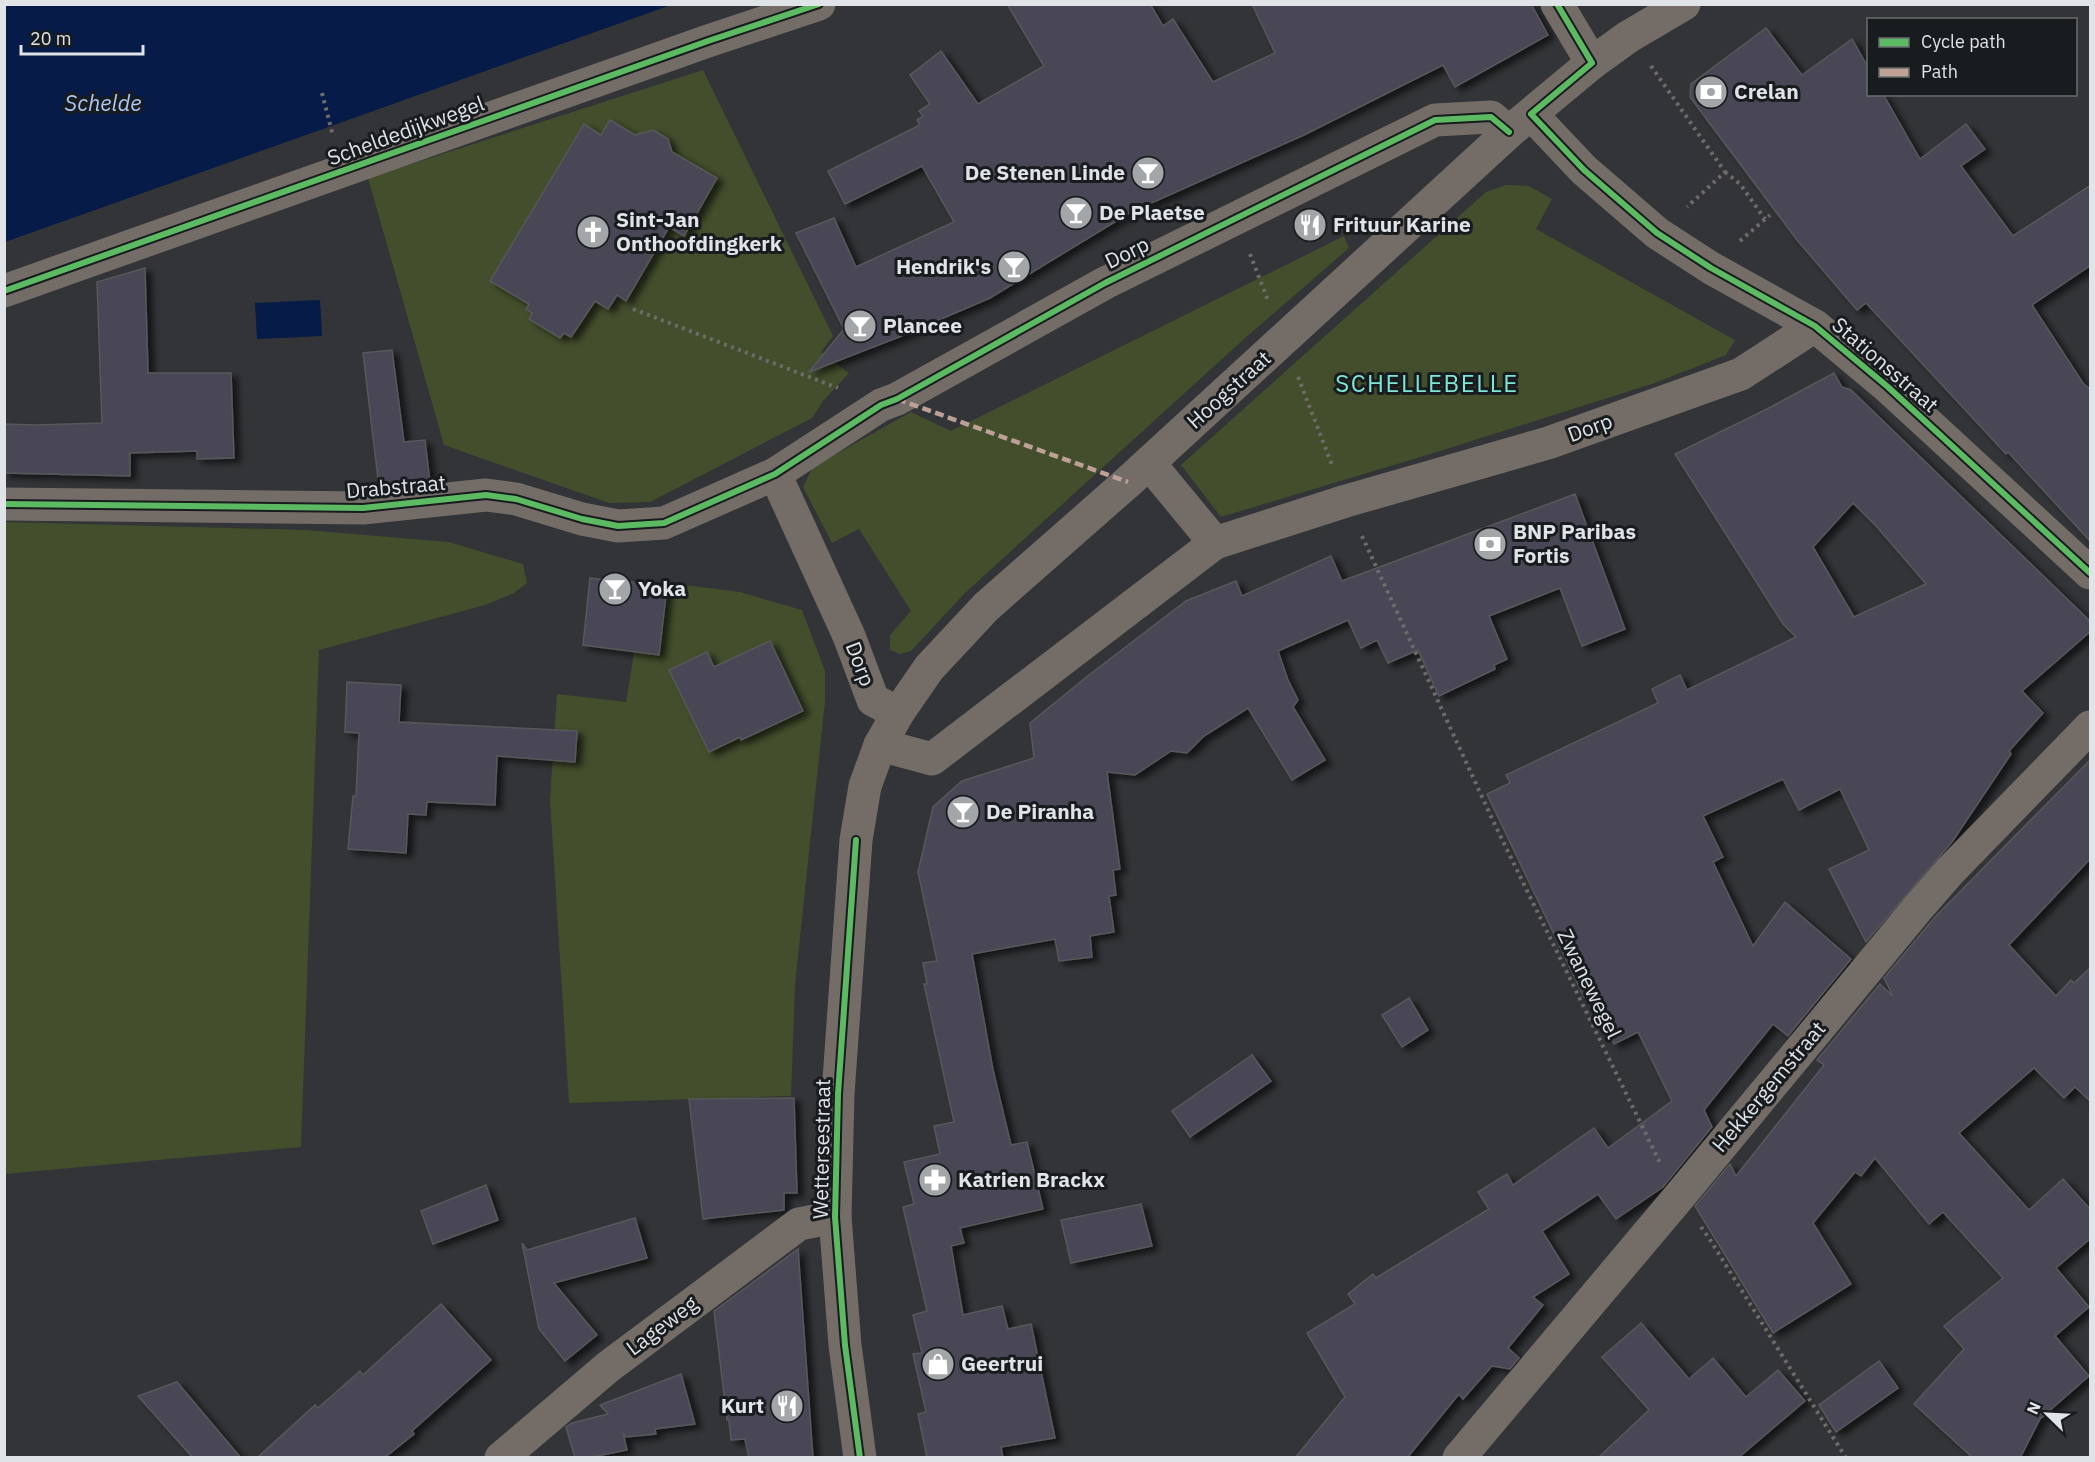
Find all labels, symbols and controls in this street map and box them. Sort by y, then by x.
scale bar [21,18,142,56]
legend [1867,18,2077,96]
text: 20 m [30,27,72,50]
text: Cycle path [1921,30,2006,53]
text: Path [1921,60,1958,83]
bank icon: Crelan [1693,74,1729,110]
place label: Crelan [1734,77,1799,105]
water label: Schelde [65,88,141,117]
street label: Scheldedijkwegel [323,89,488,171]
bar icon: De Stenen Linde [1130,155,1166,191]
place label: De Stenen Linde [965,158,1125,186]
bar icon: De Plaetse [1058,195,1094,231]
place label: De Plaetse [1099,198,1205,226]
place label: Sint-Jan Onthoofdingkerk [616,205,783,257]
restaurant icon: Frituur Karine [1292,207,1328,243]
place label: Frituur Karine [1333,210,1471,238]
church icon: Sint-Jan Onthoofdingkerk [575,214,611,250]
street label: Dorp [1100,229,1153,275]
bar icon: Hendrik's [996,249,1032,285]
place label: Hendrik's [896,252,991,280]
bar icon: Plancee [842,308,878,344]
street label: Stationsstraat [1827,310,1945,418]
place label: Plancee [883,311,962,339]
street label: Hoogstraat [1180,344,1276,435]
district label: SCHELLEBELLE [1335,367,1519,399]
street label: Dorp [1563,406,1616,448]
street label: Drabstraat [345,468,447,504]
place label: BNP Paribas Fortis [1513,517,1636,569]
bank icon: BNP Paribas Fortis [1472,526,1508,562]
bar icon: Yoka [597,571,633,607]
place label: Yoka [638,574,686,602]
street label: Dorp [840,637,882,690]
bar icon: De Piranha [945,794,981,830]
place label: De Piranha [986,797,1094,825]
street label: Zwanewegel [1551,924,1629,1043]
street label: Hekkergemstraat [1705,1015,1831,1158]
street label: Wettersestraat [806,1079,836,1219]
pharmacy icon: Katrien Brackx [917,1162,953,1198]
place label: Katrien Brackx [958,1165,1105,1193]
street label: Lageweg [620,1289,703,1361]
shop icon: Geertrui [920,1346,956,1382]
place label: Geertrui [961,1349,1043,1377]
north arrow [2017,1384,2077,1444]
restaurant icon: Kurt [769,1388,805,1424]
place label: Kurt [721,1391,764,1419]
text: N [2022,1399,2045,1417]

